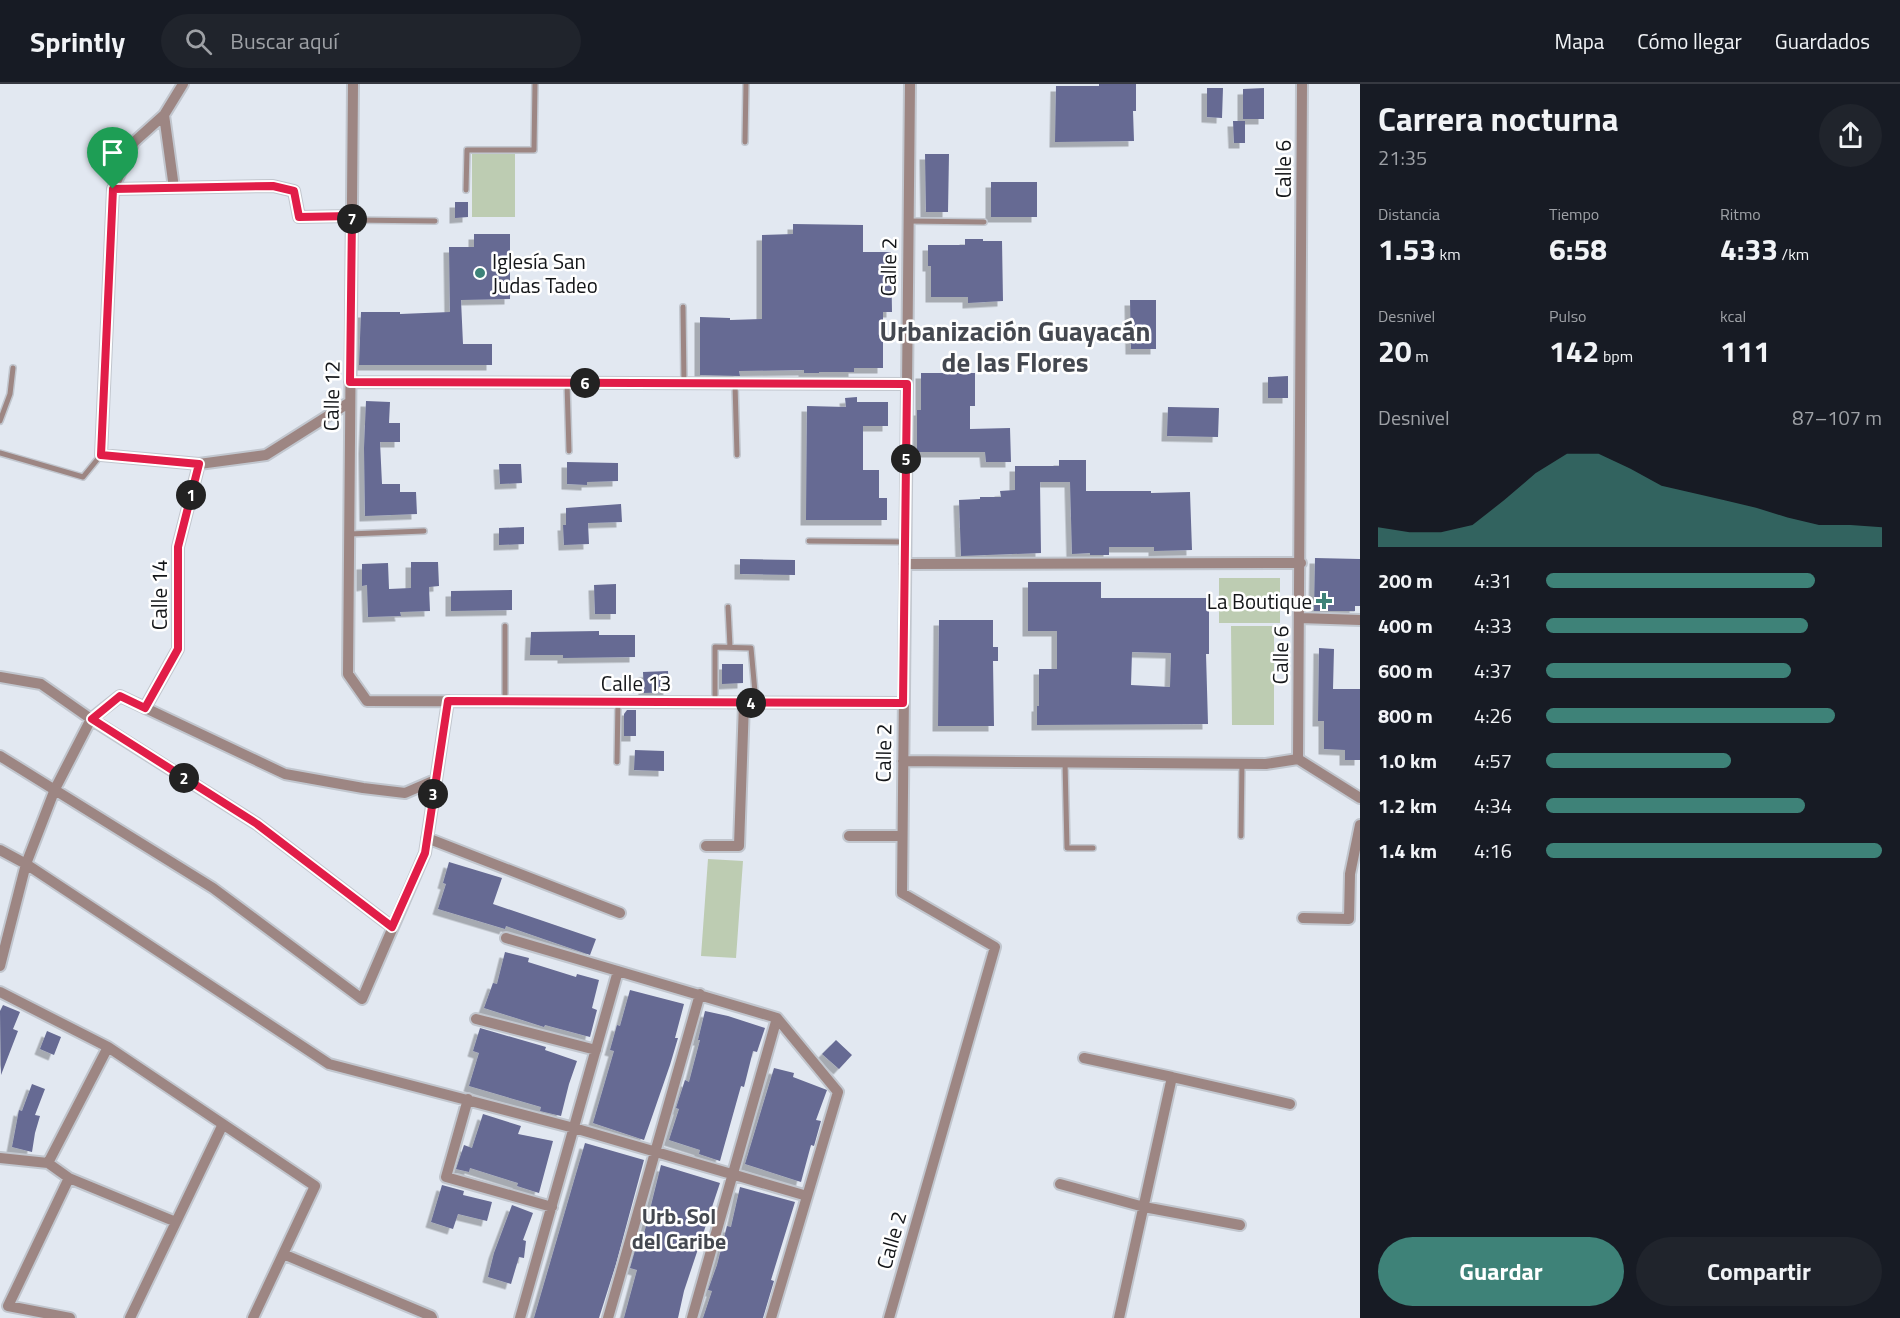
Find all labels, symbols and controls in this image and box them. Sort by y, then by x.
search box [161,14,581,68]
text: Sprintly [30,20,125,63]
text: Buscar aquí [230,24,338,58]
icon: search [182,25,215,58]
text: Mapa [1555,25,1604,57]
text: Cómo llegar [1637,25,1742,57]
text: Guardados [1775,25,1870,57]
text: Carrera nocturna [1378,94,1619,144]
button: share [1819,104,1882,167]
pin [87,127,138,189]
icon: arrive [96,136,129,169]
street label: Calle 6 [1267,140,1299,198]
text: 21:35 [1378,142,1427,173]
text: Distancia [1378,202,1440,226]
text: Tiempo [1549,202,1599,226]
text: Ritmo [1720,202,1761,226]
pin: 7 [337,204,367,234]
text: 7 [348,207,356,231]
text: 1.53 [1378,226,1436,272]
text: 6:58 [1549,226,1607,272]
text: 4:33 [1720,226,1778,272]
street label: Calle 2 [871,237,905,297]
text: km [1436,242,1461,266]
text: /km [1778,242,1809,266]
place label: Iglesía San Judas Tadeo [492,245,598,301]
marker: Iglesía San Judas Tadeo [473,266,487,280]
text: Desnivel [1378,304,1435,328]
text: Pulso [1549,304,1587,328]
text: kcal [1720,304,1746,328]
district label: Urbanización Guayacán de las Flores [879,310,1151,382]
text: 20 [1378,328,1412,374]
text: 142 [1549,328,1599,374]
text: 111 [1720,328,1770,374]
text: m [1412,344,1429,368]
text: bpm [1599,344,1633,368]
street label: Calle 12 [314,361,348,431]
pin: 6 [570,368,600,398]
text: 6 [581,371,589,395]
text: Desnivel [1378,402,1450,433]
text: 87–107 m [1792,402,1882,433]
pin: 5 [891,444,921,474]
text: 5 [902,447,910,471]
pin: 1 [176,480,206,510]
text: 1 [187,483,195,507]
street label: Calle 14 [143,560,175,630]
text: 200 m [1378,565,1433,596]
text: 4:31 [1474,565,1512,596]
place label: La Boutique [1207,585,1312,617]
marker: La Boutique [1317,594,1331,608]
text: 400 m [1378,610,1433,641]
text: 4:33 [1474,610,1512,641]
street label: Calle 6 [1263,625,1297,685]
text: 600 m [1378,655,1433,686]
text: 4:37 [1474,655,1512,686]
street label: Calle 13 [601,667,671,699]
pin: 4 [736,688,766,718]
text: 4 [747,691,755,715]
text: 800 m [1378,700,1433,731]
text: 4:26 [1474,700,1512,731]
street label: Calle 2 [866,723,900,783]
text: 1.0 km [1378,745,1437,776]
text: 4:57 [1474,745,1512,776]
pin: 2 [169,763,199,793]
text: 2 [180,766,188,790]
pin: 3 [418,779,448,809]
text: 3 [429,782,437,806]
text: 1.2 km [1378,790,1437,821]
text: 4:34 [1474,790,1512,821]
text: 1.4 km [1378,835,1437,866]
text: 4:16 [1474,835,1512,866]
district label: Urb. Sol del Caribe [632,1199,726,1258]
street label: Calle 2 [868,1207,914,1273]
button: Guardar [1378,1237,1624,1306]
button: Compartir [1636,1237,1882,1306]

